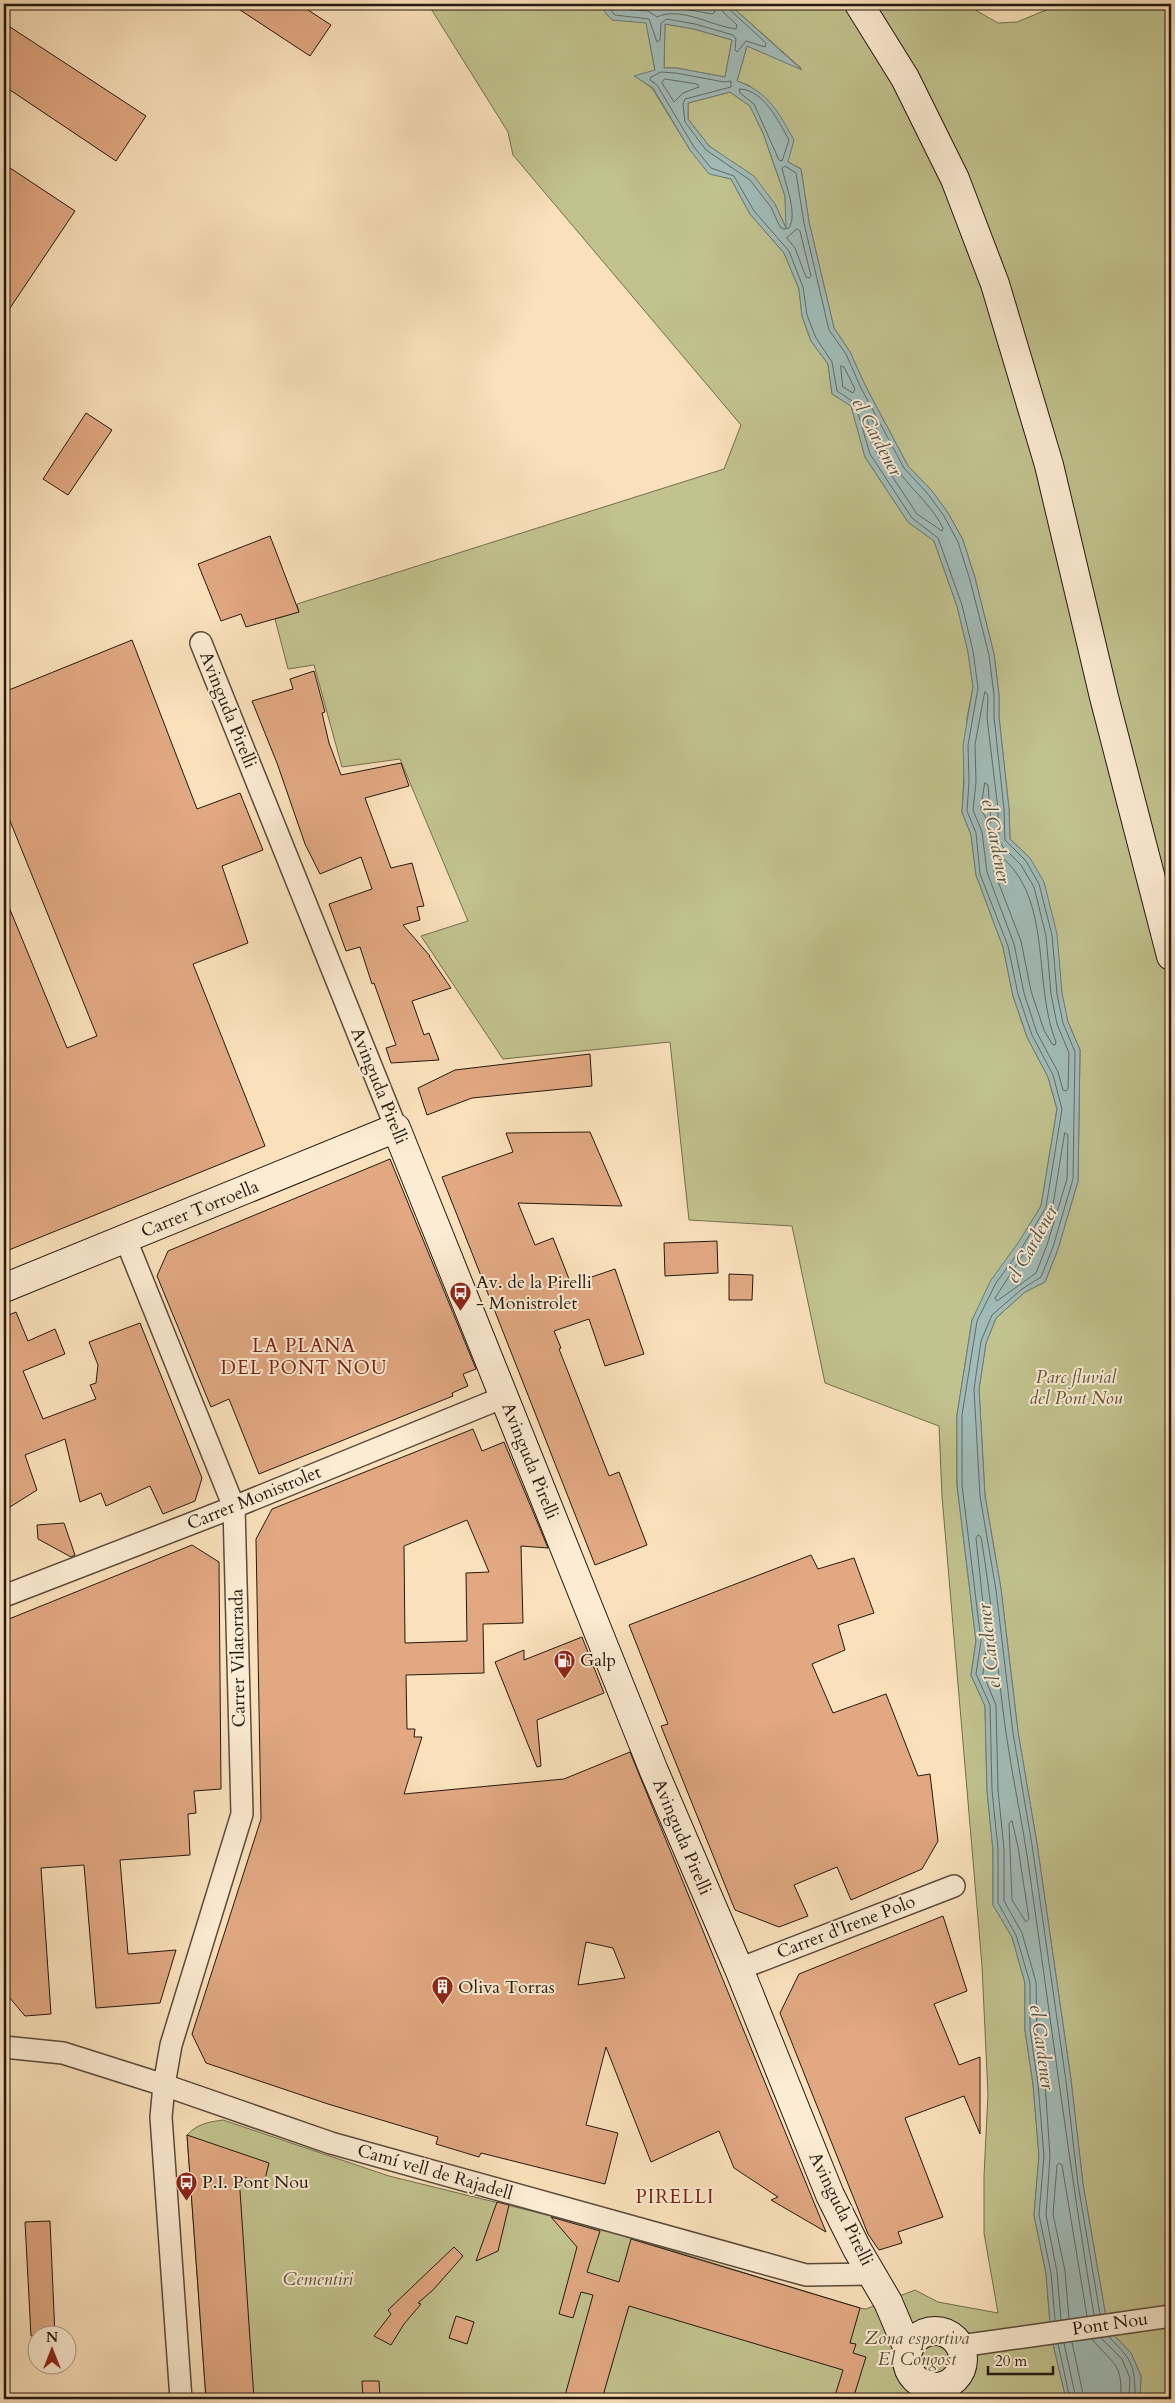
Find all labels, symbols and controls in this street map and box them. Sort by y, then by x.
water label: el Cardener [845,393,909,482]
street label: Avinguda Pirelli [193,648,263,772]
water label: el Cardener [975,797,1017,886]
street label: Avinguda Pirelli [344,1024,414,1148]
street label: Carrer Torroella [137,1174,263,1244]
water label: el Cardener [1000,1200,1064,1288]
place label: Av. de la Pirelli - Monistrolet [476,1270,592,1316]
bus stop icon: Av. de la Pirelli - Monistrolet [448,1280,472,1311]
district label: LA PLANA DEL PONT NOU [221,1333,387,1381]
park label: Parc fluvial del Pont Nou [1029,1365,1123,1411]
street label: Avinguda Pirelli [495,1399,565,1523]
street label: Carrer Monistrolet [183,1460,325,1536]
street label: Carrer Vilatorrada [224,1588,252,1727]
water label: el Cardener [971,1601,1007,1690]
fuel station icon: Galp [552,1648,576,1679]
place label: Galp [580,1648,616,1673]
street label: Avinguda Pirelli [646,1775,718,1899]
street label: Carrer d'Irene Polo [773,1889,919,1965]
building icon: Oliva Torras [430,1975,454,2006]
place label: Oliva Torras [458,1975,555,2000]
water label: el Cardener [1023,2003,1061,2092]
street label: Camí vell de Rajadell [354,2138,516,2206]
street label: Avinguda Pirelli [803,2148,879,2270]
bus stop icon: P.I. Pont Nou [174,2170,198,2201]
place label: P.I. Pont Nou [202,2170,309,2195]
district label: PIRELLI [635,2184,715,2210]
park label: Cementiri [283,2267,354,2292]
street label: Pont Nou [1071,2306,1150,2342]
north arrow [28,2326,78,2376]
park label: Zona esportiva El Congost [865,2326,969,2372]
text: N [46,2328,58,2347]
scale bar [988,2343,1052,2375]
text: 20 m [995,2351,1027,2371]

